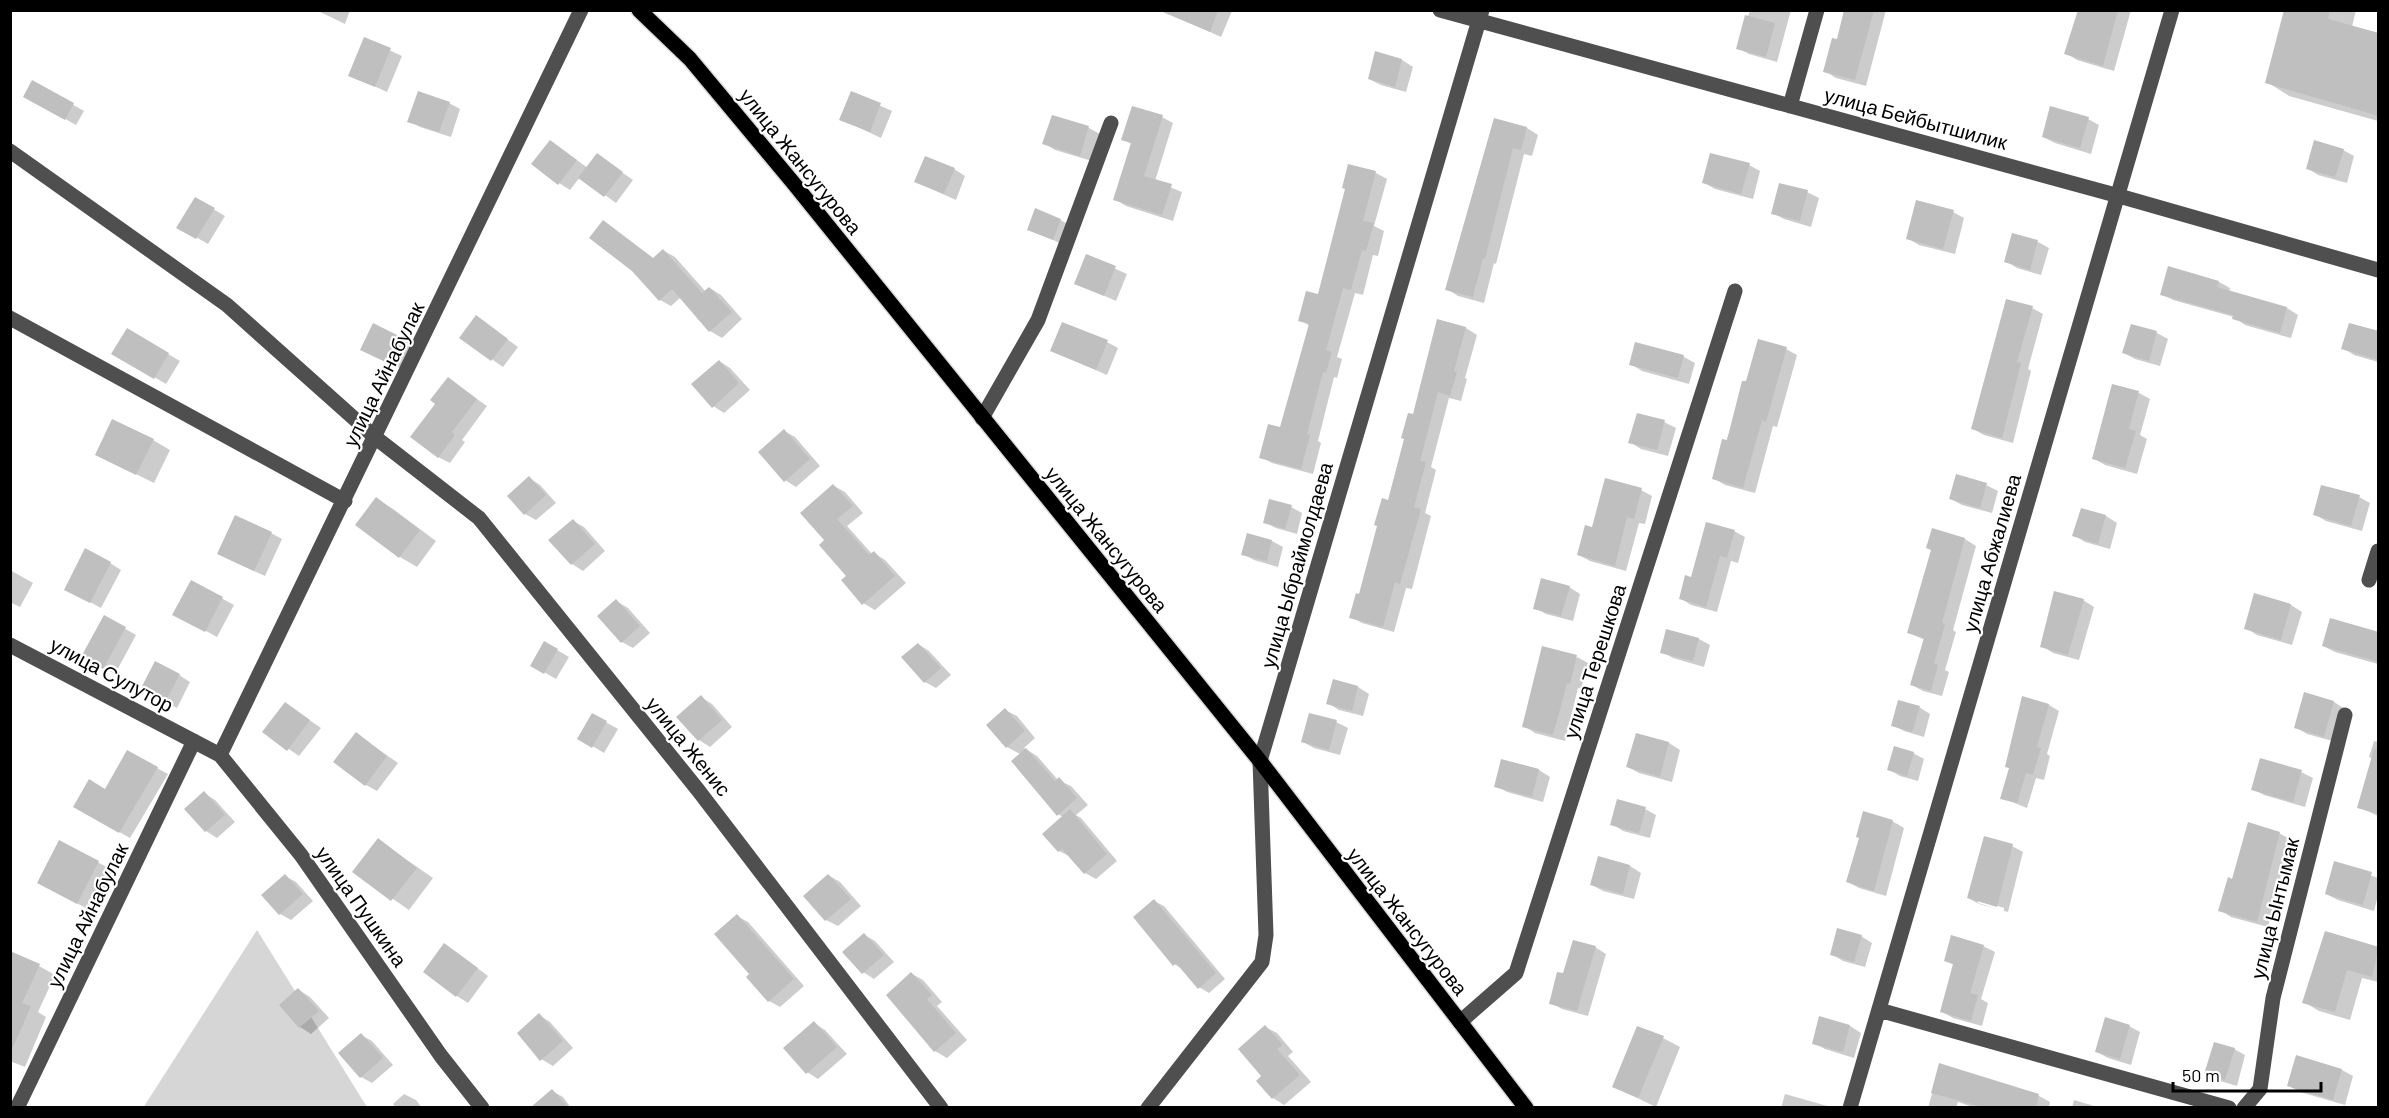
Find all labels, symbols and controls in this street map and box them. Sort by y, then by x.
street label: улица Бейбытшилик [1822,82,2010,154]
street label: улица Жансугурова [735,83,868,239]
street label: улица Айнабулак [338,298,428,450]
street label: улица Ыбраймолдаева [1255,458,1337,671]
street label: улица Жансугурова [1041,461,1174,617]
street label: улица Абжалиева [1957,470,2025,635]
street label: улица Терешкова [1558,580,1631,741]
street label: улица Сулутор [46,632,178,716]
street label: улица Женис [642,692,736,800]
street label: улица Ынтымак [2245,835,2303,981]
street label: улица Айнабулак [42,839,132,991]
street label: улица Пушкина [312,841,413,972]
street label: улица Жансугурова [1343,842,1474,1000]
scale bar [2173,1055,2322,1093]
text: 50 m [2182,1064,2220,1086]

